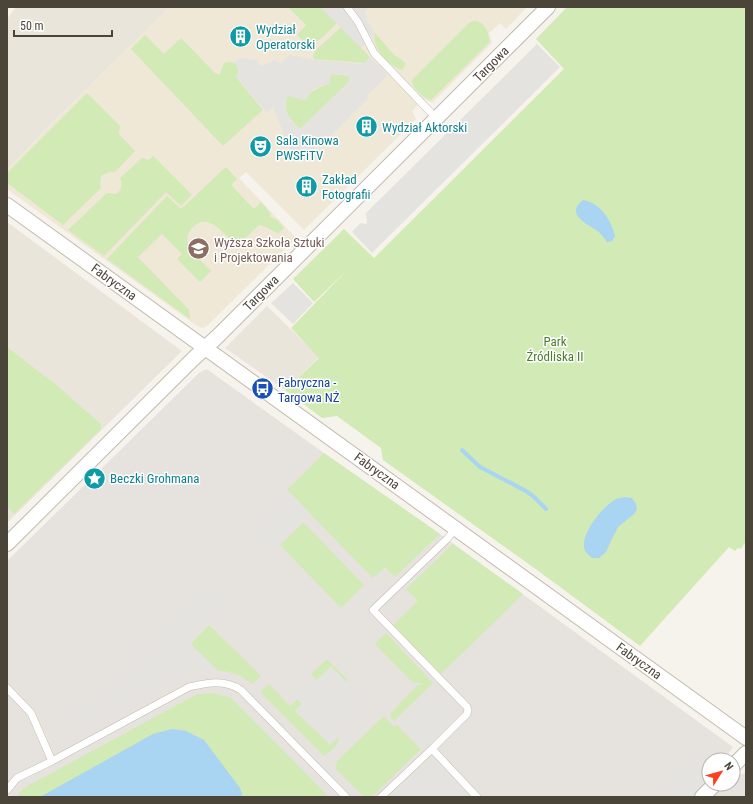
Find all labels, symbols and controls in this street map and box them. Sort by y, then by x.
scale bar [14,12,112,38]
text: 50 m [20,19,44,33]
place label: Wydział Operatorski [256,22,315,52]
building icon: Wydział Operatorski [227,23,253,49]
street label: Targowa [470,43,512,85]
building icon: Wydział Aktorski [353,114,379,140]
place label: Wydział Aktorski [382,120,467,135]
place label: Sala Kinowa PWSFiTV [276,133,339,163]
theatre icon: Sala Kinowa PWSFiTV [248,134,274,160]
place label: Zakład Fotografii [322,172,371,202]
building icon: Zakład Fotografii [293,173,319,199]
place label: Wyższa Szkoła Sztuki i Projektowania [214,235,325,265]
school or university icon: Wyższa Szkoła Sztuki i Projektowania [186,236,212,262]
street label: Fabryczna [88,261,140,303]
street label: Targowa [240,272,282,314]
park label: Park Źródliska II [526,334,584,364]
place label: Fabryczna - Targowa NŻ [278,375,340,405]
bus stop icon: Fabryczna - Targowa NŻ [250,376,276,402]
street label: Fabryczna [351,450,403,492]
place icon: Beczki Grohmana [82,465,108,491]
place label: Beczki Grohmana [110,471,200,486]
street label: Fabryczna [613,640,665,682]
north arrow [701,752,741,792]
text: N [721,760,736,773]

